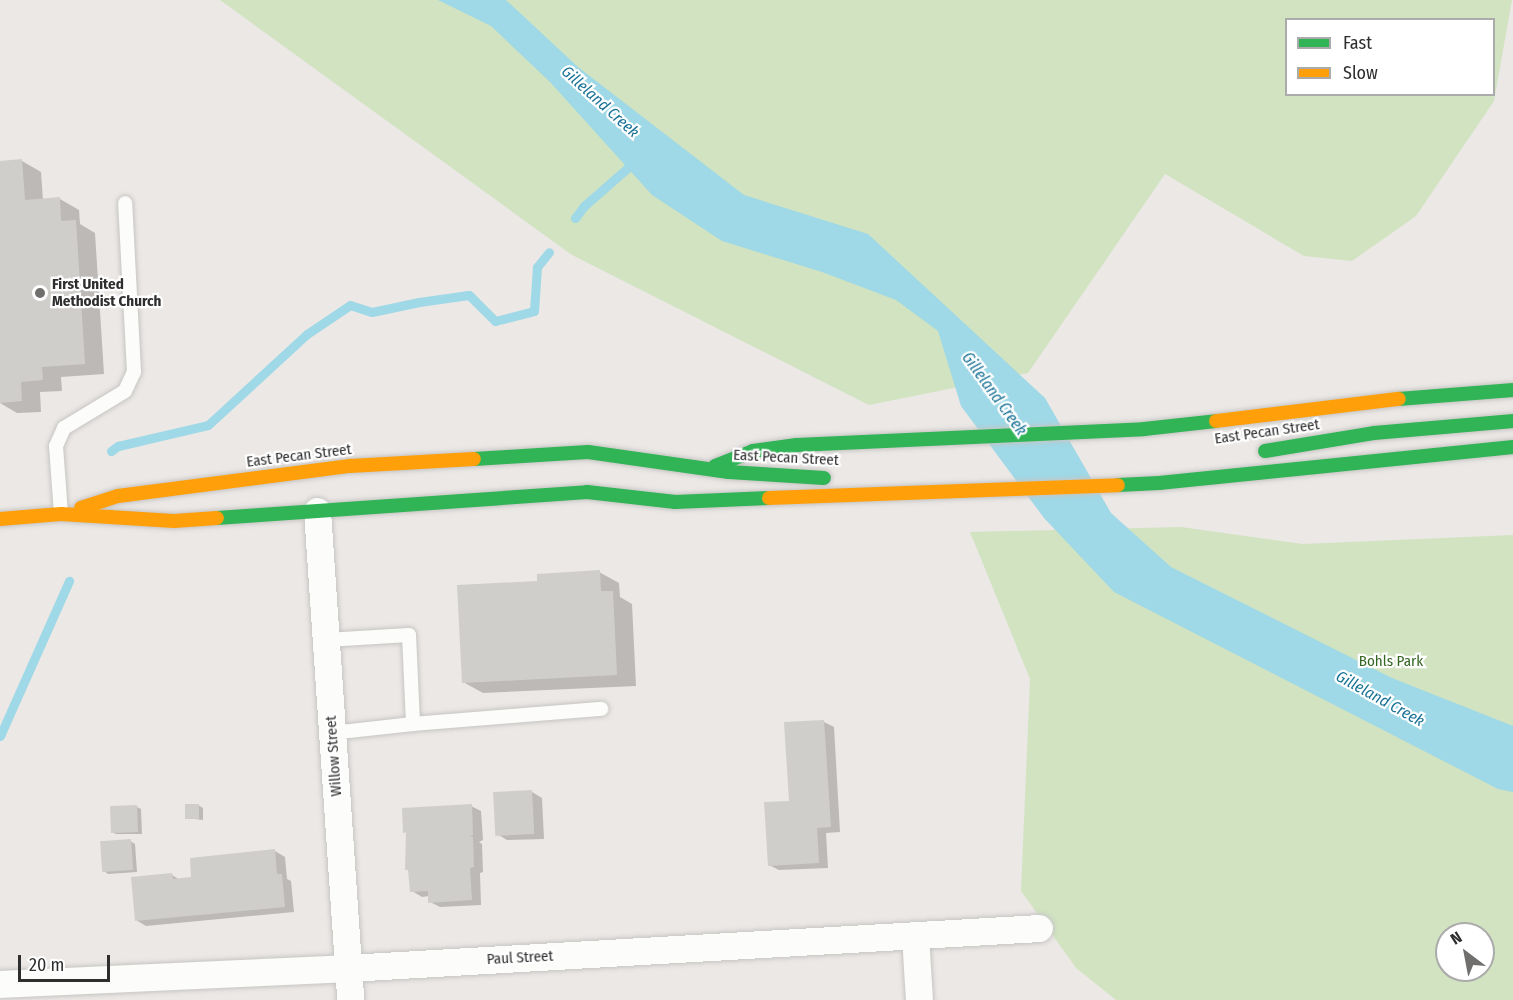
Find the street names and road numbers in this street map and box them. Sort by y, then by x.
street label: East Pecan Street [1213,416,1321,448]
street label: East Pecan Street [245,441,353,471]
street label: East Pecan Street [733,446,839,470]
street label: Willow Street [322,715,346,797]
street label: Paul Street [486,947,554,969]

